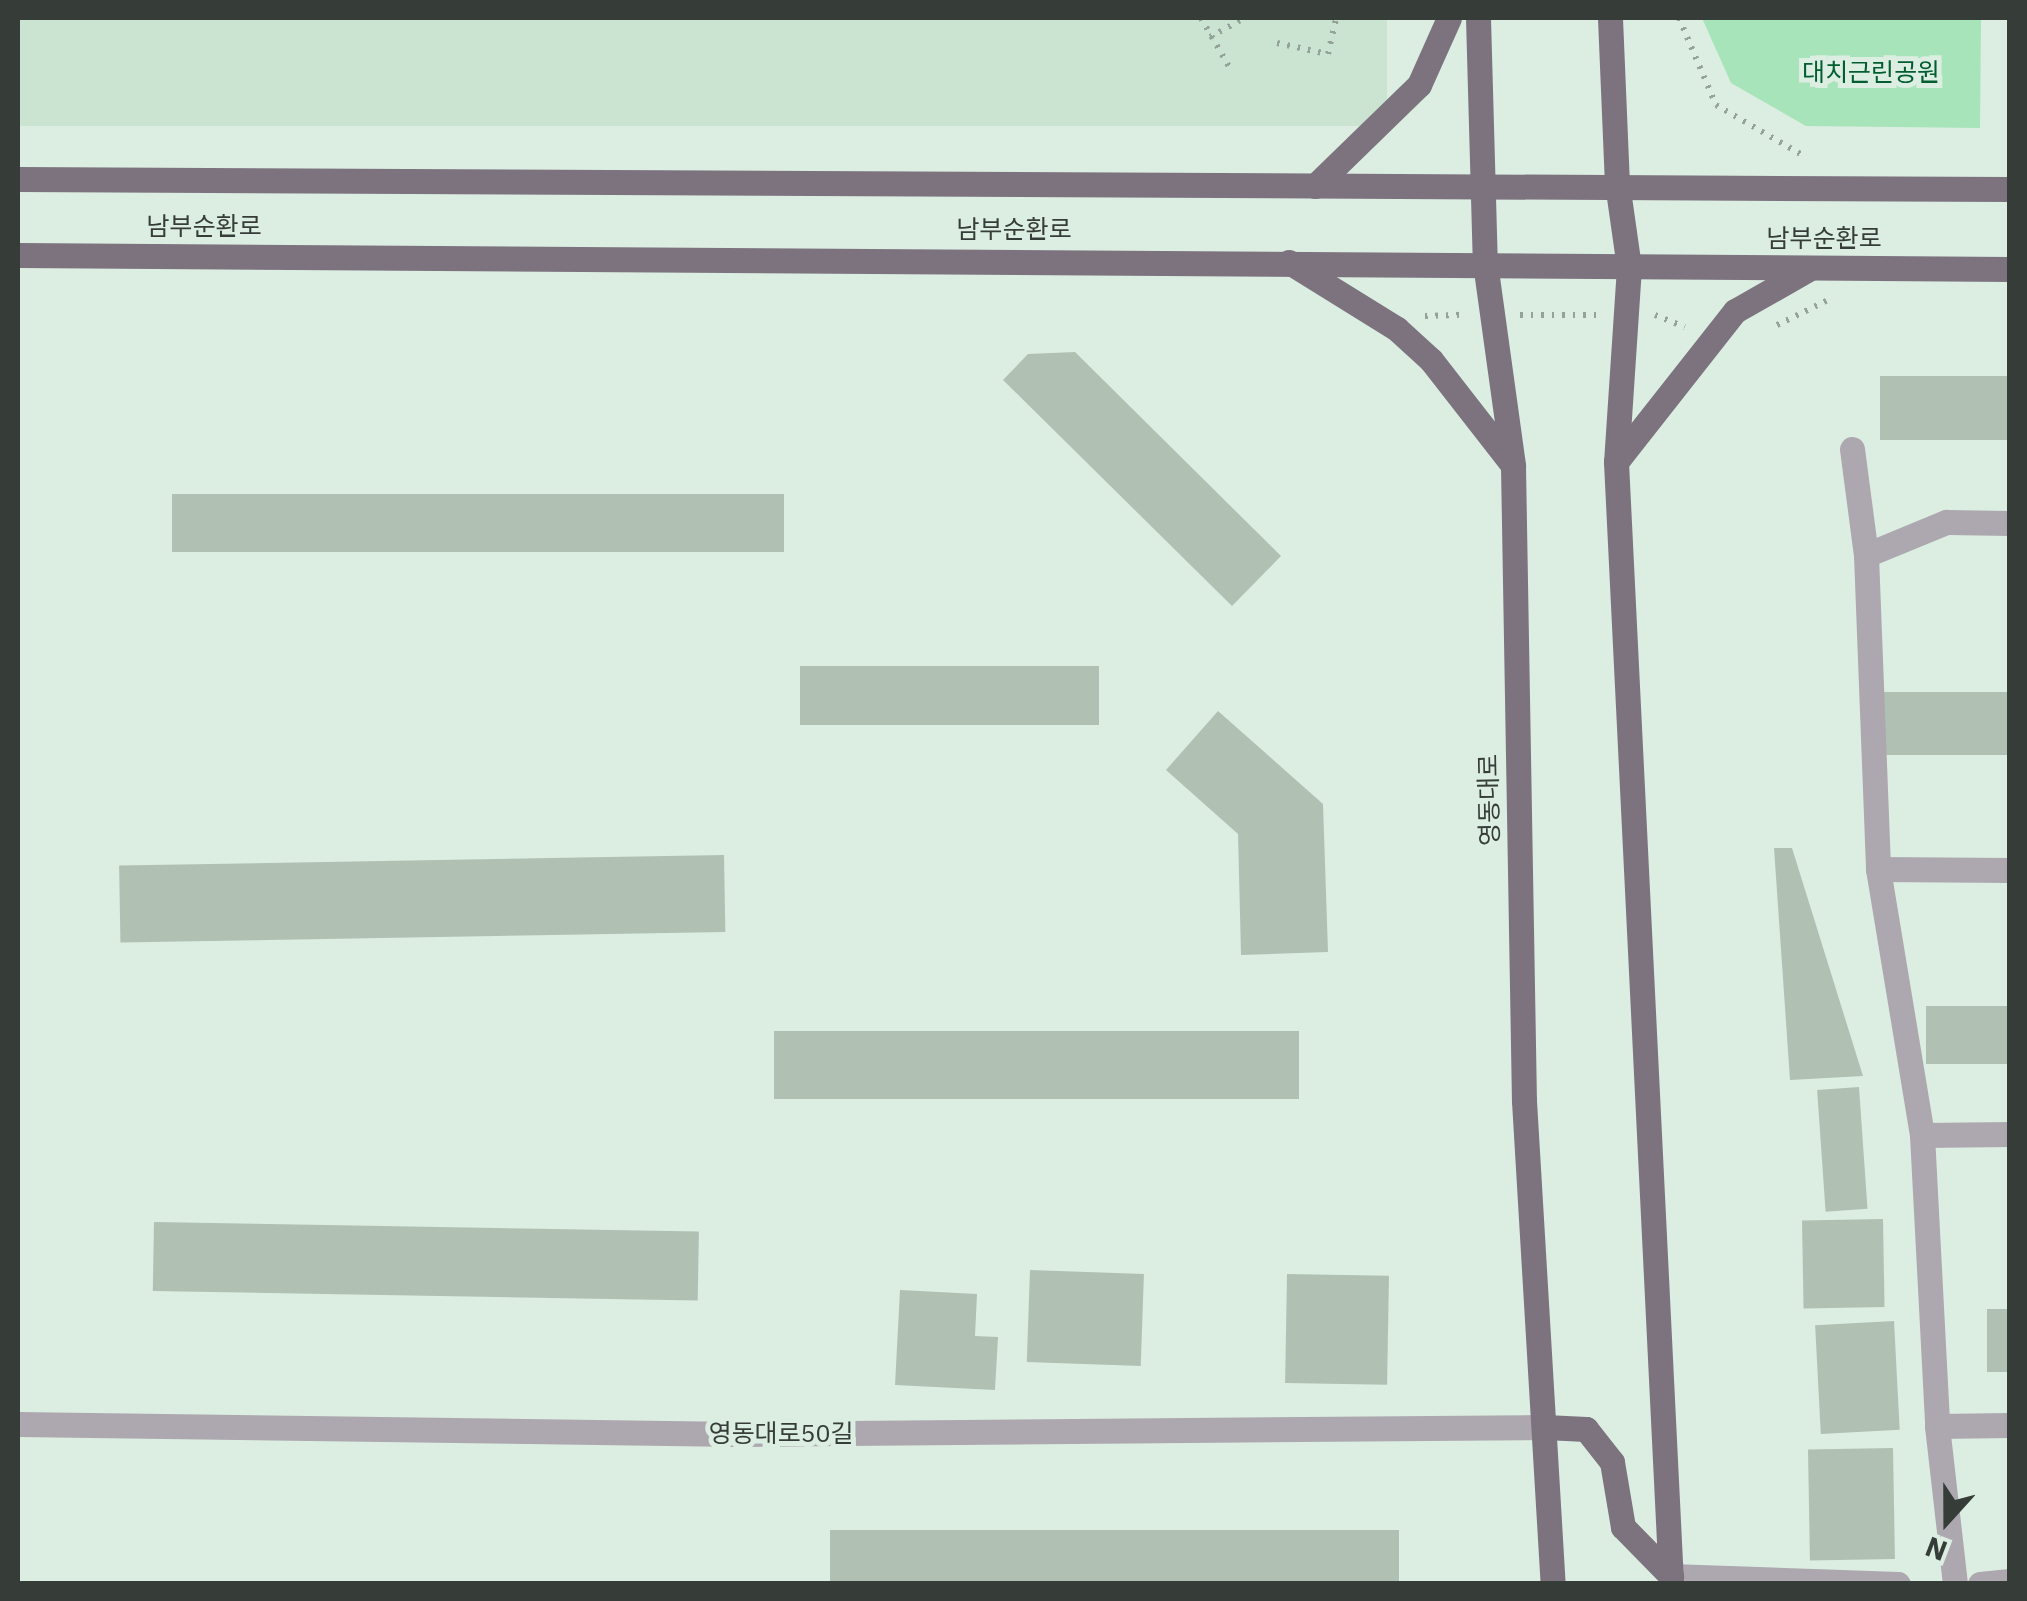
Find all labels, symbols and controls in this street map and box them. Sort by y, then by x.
park label: 대치근린공원 [1802,57,1940,87]
street label: 남부순환로 [147,211,261,241]
street label: 남부순환로 [957,214,1071,244]
street label: 남부순환로 [1767,223,1881,253]
street label: 영동대로 [1473,754,1505,846]
street label: 영동대로50길 [709,1418,853,1448]
north arrow [1897,1471,1997,1571]
text: N [1920,1529,1952,1570]

